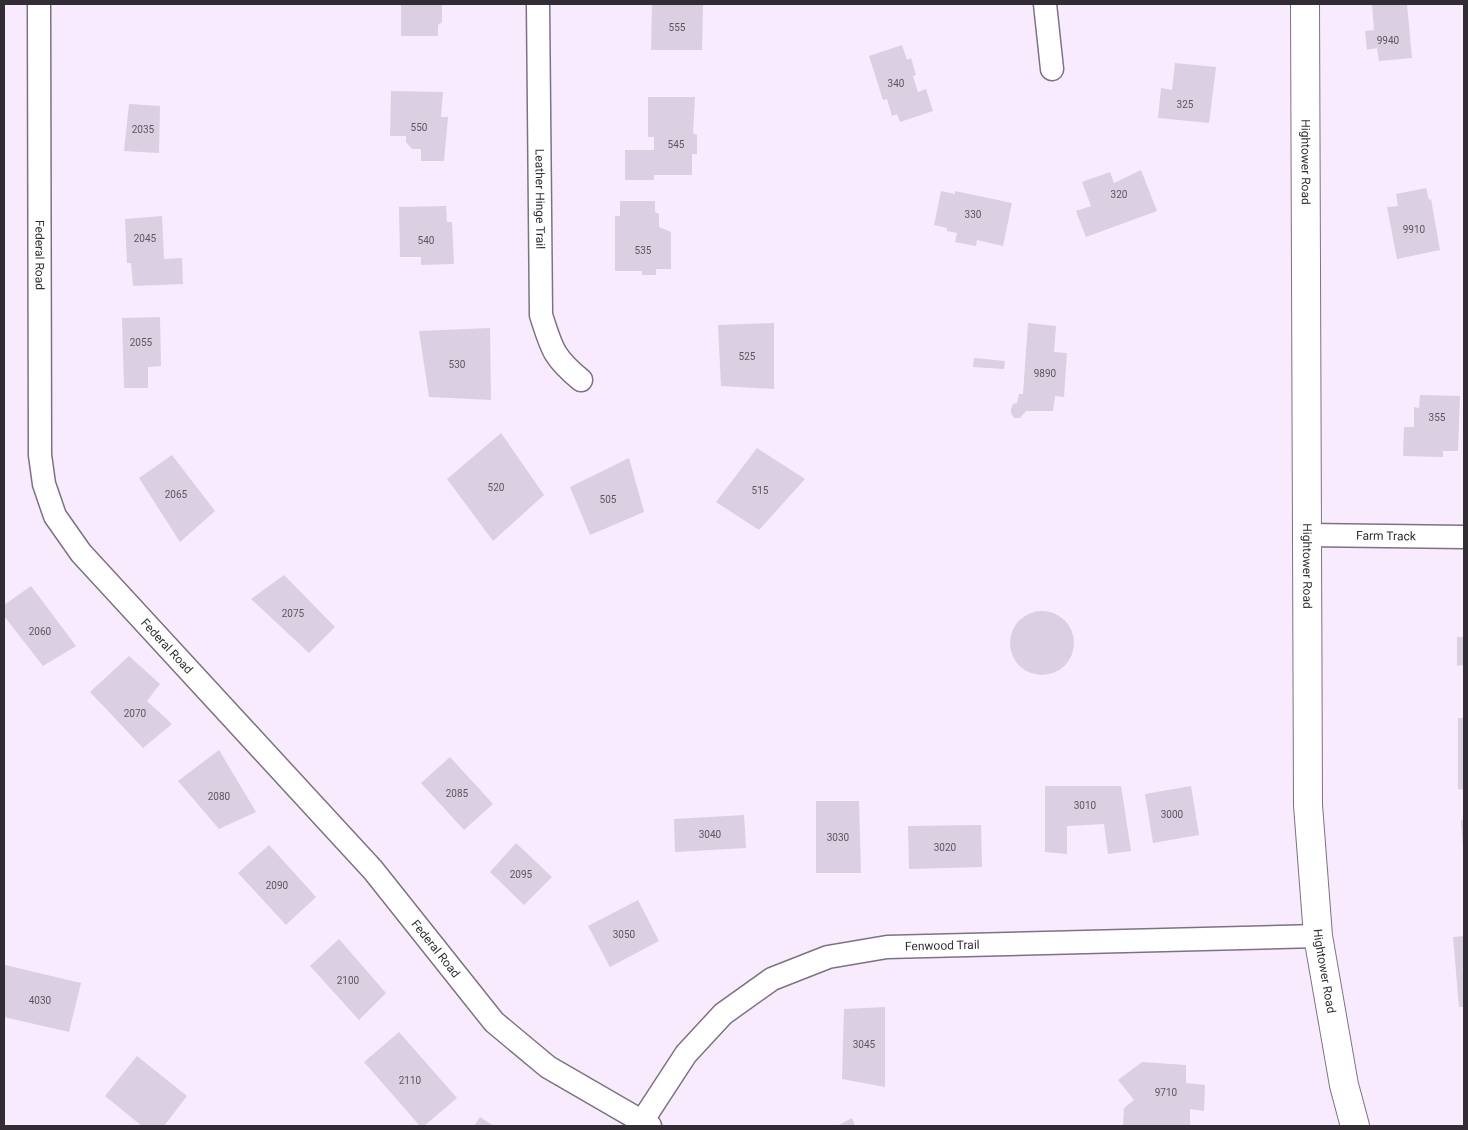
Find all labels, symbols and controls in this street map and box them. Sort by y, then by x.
house number: 555 [669,22,686,33]
house number: 9940 [1377,35,1400,46]
house number: 340 [888,78,905,89]
house number: 325 [1177,99,1194,110]
street label: Hightower Road [1298,119,1313,205]
house number: 550 [411,122,428,133]
house number: 2035 [132,124,155,135]
house number: 545 [668,139,685,150]
street label: Leather Hinge Trail [532,149,547,249]
house number: 320 [1111,189,1128,200]
house number: 330 [965,209,982,220]
street label: Federal Road [32,220,47,290]
house number: 9910 [1403,224,1426,235]
house number: 2045 [134,233,157,244]
house number: 540 [418,235,435,246]
house number: 535 [635,245,652,256]
house number: 2055 [130,337,153,348]
house number: 525 [739,351,756,362]
house number: 530 [449,359,466,370]
house number: 9890 [1034,368,1057,379]
house number: 355 [1429,412,1446,423]
house number: 520 [488,482,505,493]
house number: 515 [752,485,769,496]
house number: 2065 [165,489,188,500]
house number: 505 [600,494,617,505]
street label: Hightower Road [1300,523,1314,609]
street label: Farm Track [1356,529,1417,543]
house number: 2075 [282,608,305,619]
street label: Federal Road [138,616,196,677]
house number: 2060 [29,626,52,637]
house number: 2070 [124,708,147,719]
house number: 2085 [446,788,469,799]
house number: 2080 [208,791,231,802]
house number: 3010 [1074,800,1097,811]
house number: 3000 [1161,809,1184,820]
house number: 3040 [699,829,722,840]
house number: 3030 [827,832,850,843]
house number: 3020 [934,842,957,853]
house number: 2095 [510,869,533,880]
house number: 2090 [266,880,289,891]
street label: Federal Road [408,917,463,980]
street label: Hightower Road [1310,928,1338,1014]
house number: 3050 [613,929,636,940]
street label: Fenwood Trail [905,938,980,954]
house number: 2100 [337,975,360,986]
house number: 4030 [29,995,52,1006]
house number: 3045 [853,1039,876,1050]
house number: 2110 [399,1075,422,1086]
house number: 9710 [1155,1087,1178,1098]

